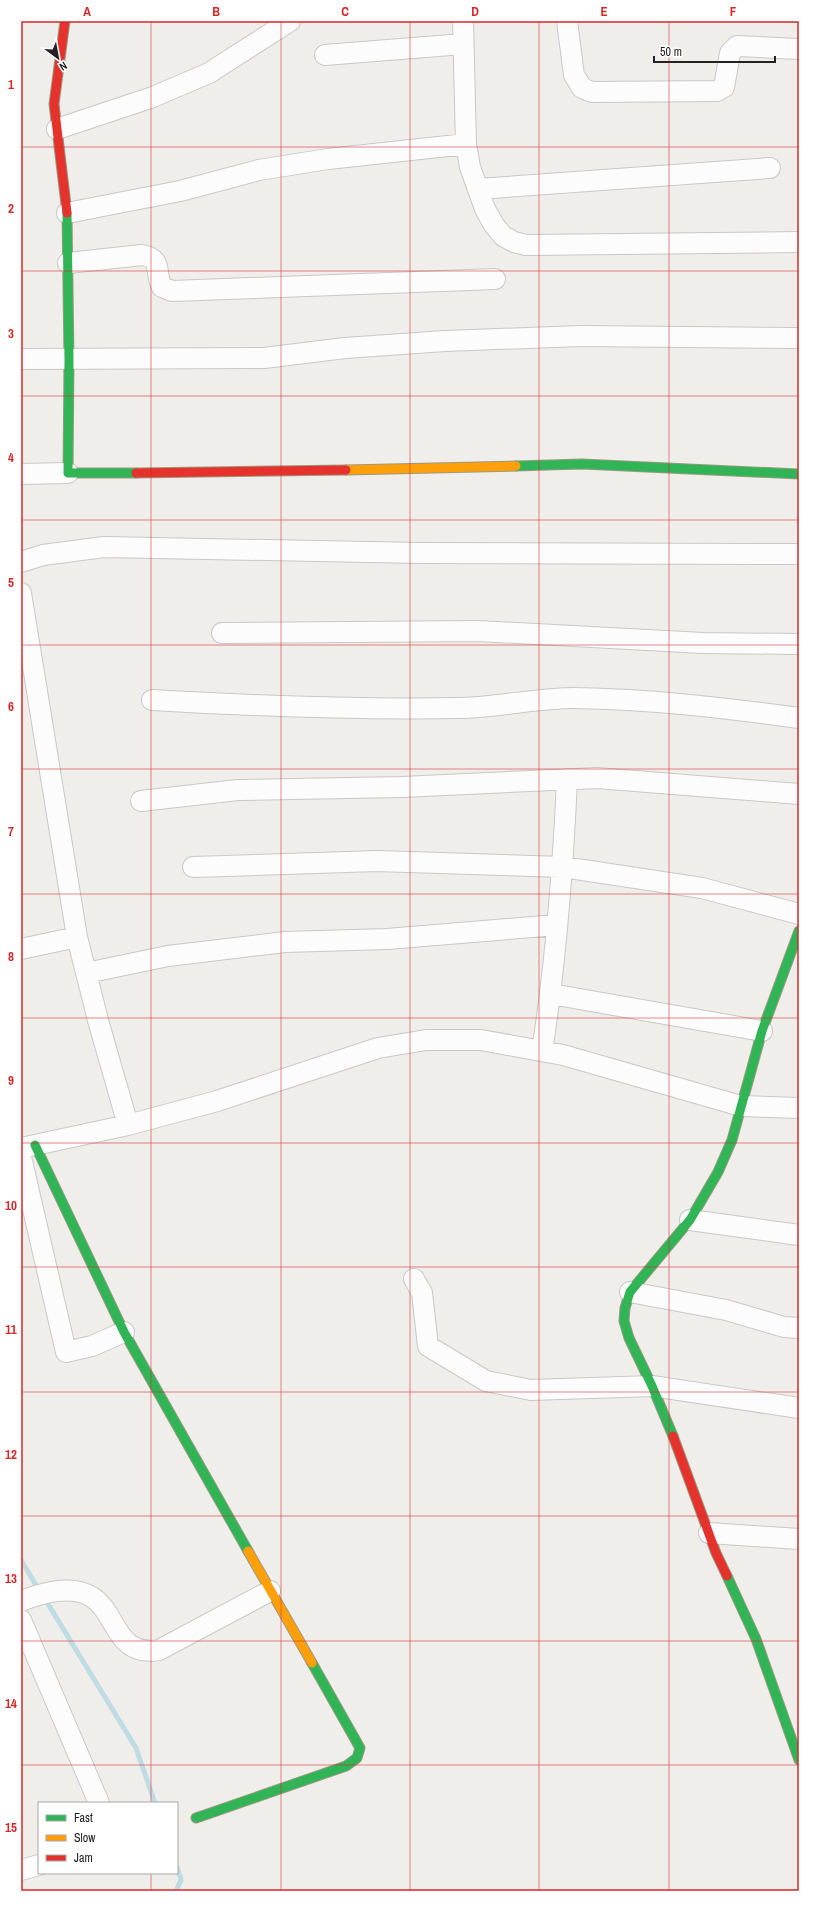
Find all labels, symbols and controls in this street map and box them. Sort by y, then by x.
text: A [83,3,91,20]
text: B [212,3,220,20]
text: C [341,3,349,20]
text: D [471,3,479,20]
text: E [600,3,608,20]
text: F [730,3,737,20]
north arrow [38,38,78,78]
scale bar [654,38,775,64]
text: 50 m [660,44,682,60]
text: N [57,59,70,74]
text: 1 [8,76,14,93]
text: 2 [8,200,14,217]
text: 3 [8,325,14,342]
text: 4 [8,449,14,466]
text: 5 [8,574,14,591]
text: 6 [8,698,14,715]
text: 7 [8,823,14,840]
text: 8 [8,948,14,965]
text: 9 [8,1072,14,1089]
text: 10 [5,1197,17,1214]
text: 11 [5,1321,17,1338]
text: 12 [5,1446,17,1463]
text: 13 [5,1570,17,1587]
text: 14 [5,1695,17,1712]
legend [38,1802,178,1874]
text: Fast [74,1810,93,1826]
text: 15 [5,1819,17,1836]
text: Slow [74,1830,96,1846]
text: Jam [74,1850,93,1866]

